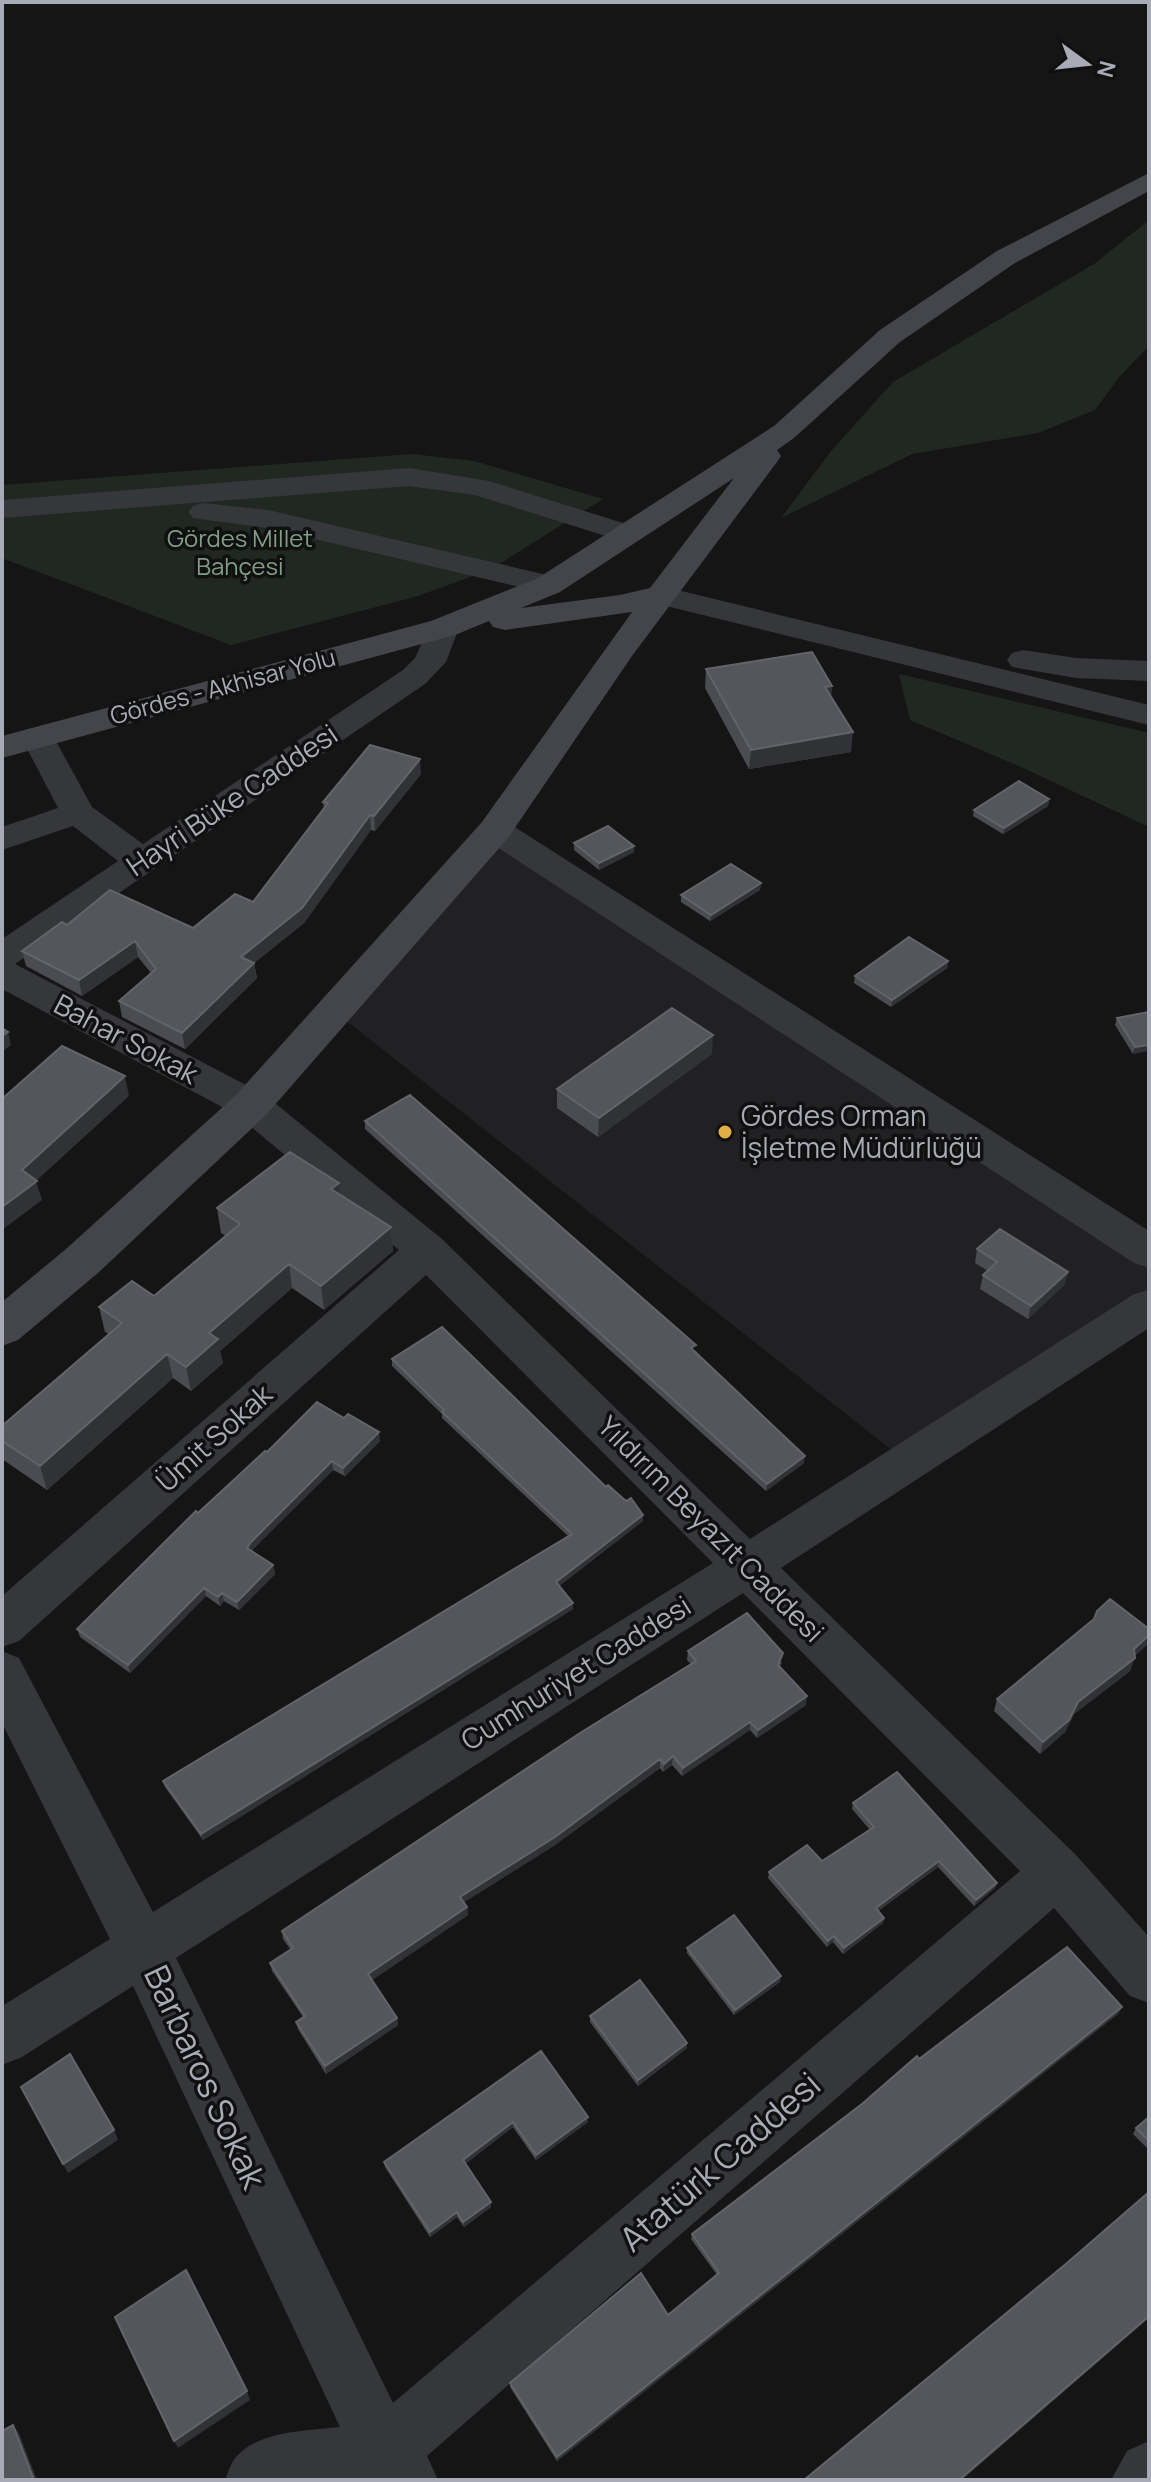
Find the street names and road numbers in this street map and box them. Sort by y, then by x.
street label: Gördes - Akhisar Yolu [106,640,339,731]
street label: Hayri Büke Caddesi [119,714,344,884]
street label: Bahar Sokak [48,984,206,1092]
street label: Ümit Sokak [147,1374,280,1500]
street label: Yıldırım Beyazıt Caddesi [590,1407,833,1650]
street label: Cumhuriyet Caddesi [453,1586,698,1758]
street label: Barbaros Sokak [134,1958,278,2197]
street label: Atatürk Caddesi [609,2061,830,2261]

